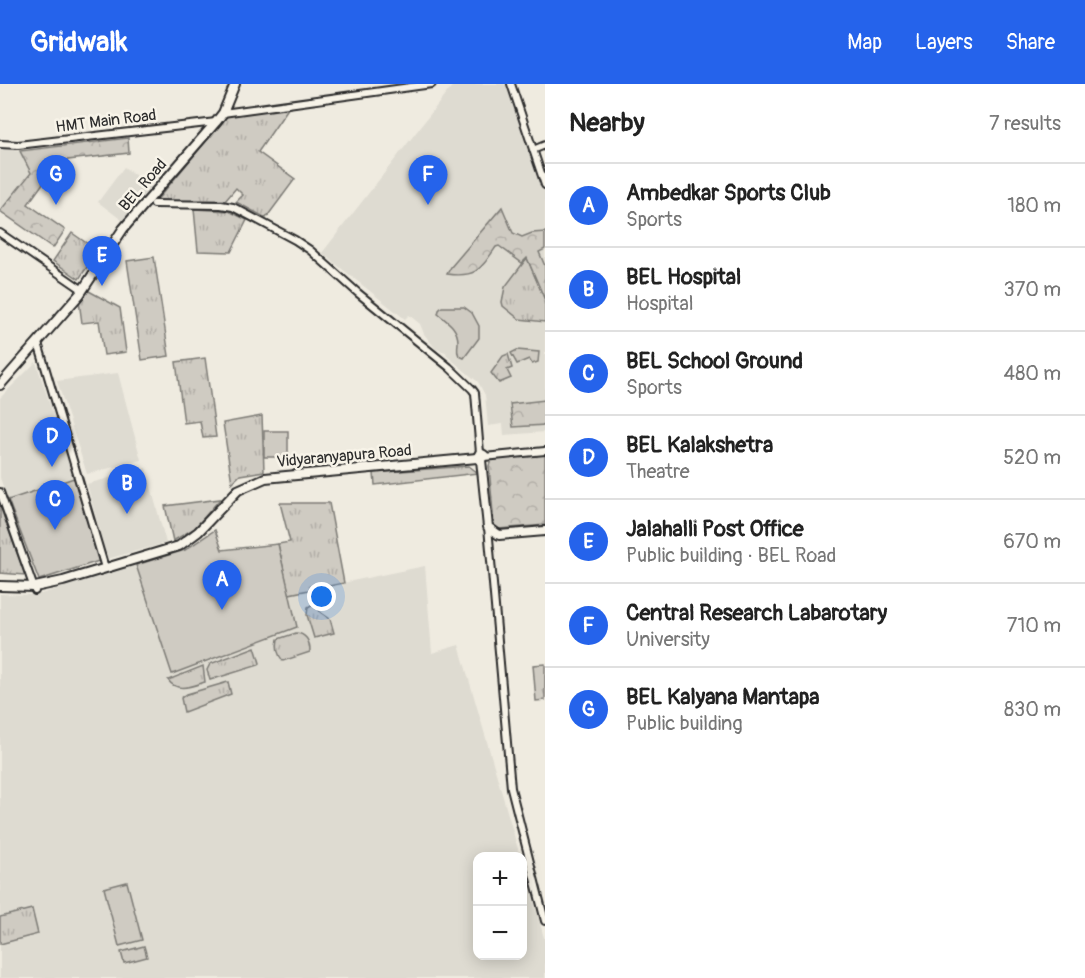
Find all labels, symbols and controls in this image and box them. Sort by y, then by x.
text: Gridwalk [30,25,128,60]
text: Map [847,29,882,56]
text: Layers [915,29,973,56]
text: Share [1006,29,1055,56]
street label: HMT Main Road [55,105,157,137]
text: Nearby [569,107,645,139]
text: 7 results [989,111,1061,136]
street label: BEL Road [115,155,171,215]
pin: G [36,156,76,205]
pin: F [408,156,448,205]
text: Ambedkar Sports Club [626,179,831,207]
text: A [582,193,595,218]
text: 180 m [1007,193,1061,218]
text: Sports [626,207,682,232]
pin: E [82,236,122,286]
text: BEL Hospital [626,263,741,291]
text: B [583,277,594,302]
text: 370 m [1004,277,1061,302]
text: Hospital [626,291,693,316]
text: BEL School Ground [626,347,803,375]
text: C [582,361,595,386]
text: 480 m [1004,361,1061,386]
text: Sports [626,375,682,400]
pin: D [32,418,72,467]
text: BEL Kalakshetra [626,431,773,459]
street label: Vidyaranyapura Road [276,440,412,472]
text: D [582,445,595,470]
text: 520 m [1003,445,1061,470]
text: Theatre [626,459,690,484]
pin: B [108,464,146,514]
pin: C [36,480,74,530]
text: Jalahalli Post Office [626,515,804,543]
text: E [583,529,594,554]
text: 670 m [1003,529,1061,554]
text: Public building · BEL Road [626,543,836,568]
pin: A [202,560,242,610]
your location [307,582,336,611]
text: Central Research Labarotary [626,599,887,627]
text: F [582,613,595,638]
text: 710 m [1007,613,1061,638]
text: University [626,627,710,652]
text: BEL Kalyana Mantapa [626,683,820,711]
text: G [582,697,595,722]
text: 830 m [1004,697,1061,722]
text: Public building [626,711,742,736]
map controls [473,852,527,960]
button: + [473,852,527,906]
button: − [473,906,527,960]

